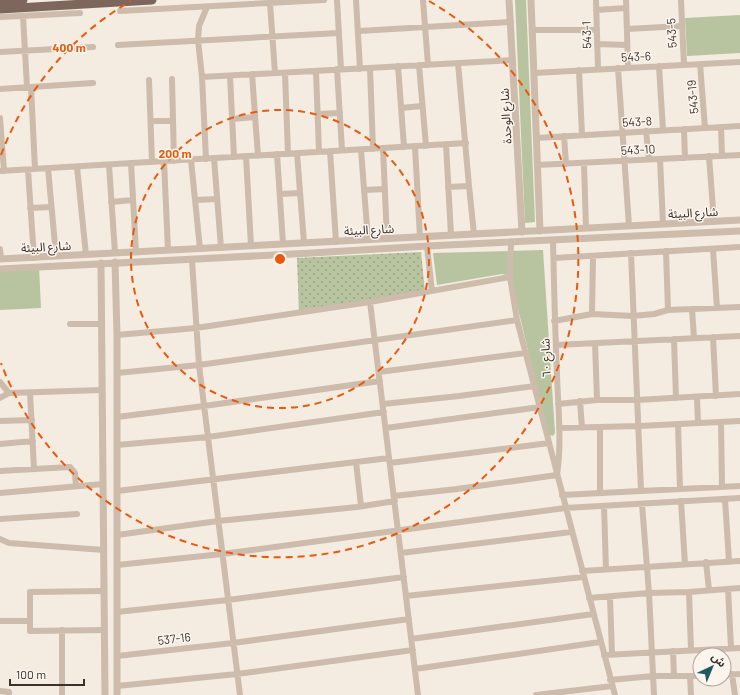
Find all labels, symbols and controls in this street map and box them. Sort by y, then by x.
street label: 543-5 [663,18,679,48]
street label: 543-1 [579,21,593,49]
text: 400 m [52,40,86,54]
street label: 543-6 [621,48,651,64]
street label: 543-19 [684,79,700,115]
street label: شارع الوحدة [497,88,516,144]
street label: 543-8 [622,113,652,129]
street label: 543-10 [620,141,656,157]
text: 200 m [159,146,191,160]
street label: شارع البيئة [668,204,719,223]
street label: شارع البيئة [344,221,395,240]
street label: شارع البيئة [21,238,72,257]
centre of rings [273,252,287,266]
street label: شارع ٦٠ [537,338,556,378]
street label: 537-16 [157,629,191,647]
north arrow [692,647,732,687]
text: ش [709,650,729,670]
scale bar [10,661,84,687]
text: 100 m [16,667,46,681]

